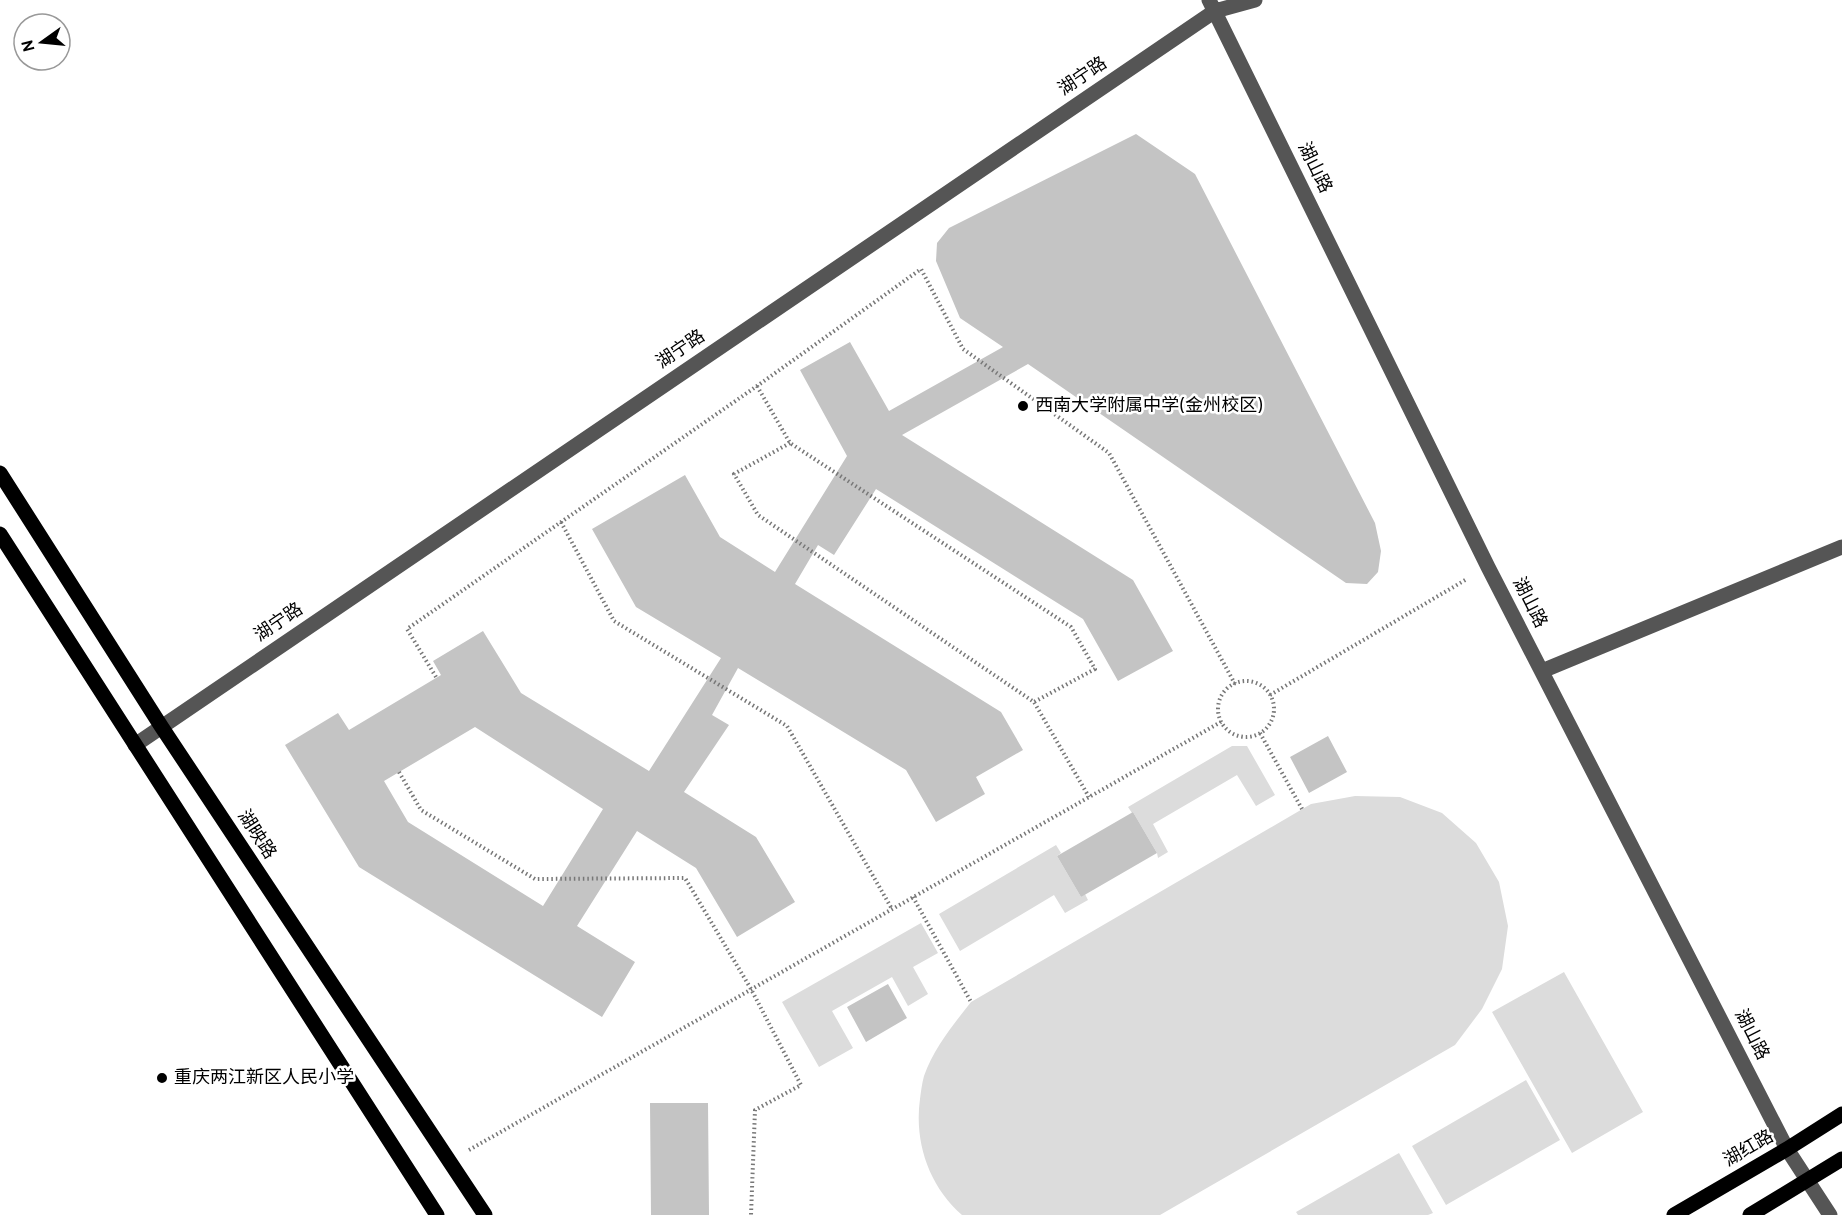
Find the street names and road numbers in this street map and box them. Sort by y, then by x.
street label: 湖宁路 [1054,52,1112,102]
street label: 湖山路 [1292,139,1336,197]
street label: 湖宁路 [652,325,710,375]
street label: 湖山路 [1506,574,1552,632]
street label: 湖宁路 [250,598,308,648]
street label: 湖映路 [232,806,280,864]
street label: 湖山路 [1728,1006,1774,1064]
street label: 湖红路 [1720,1126,1778,1172]

